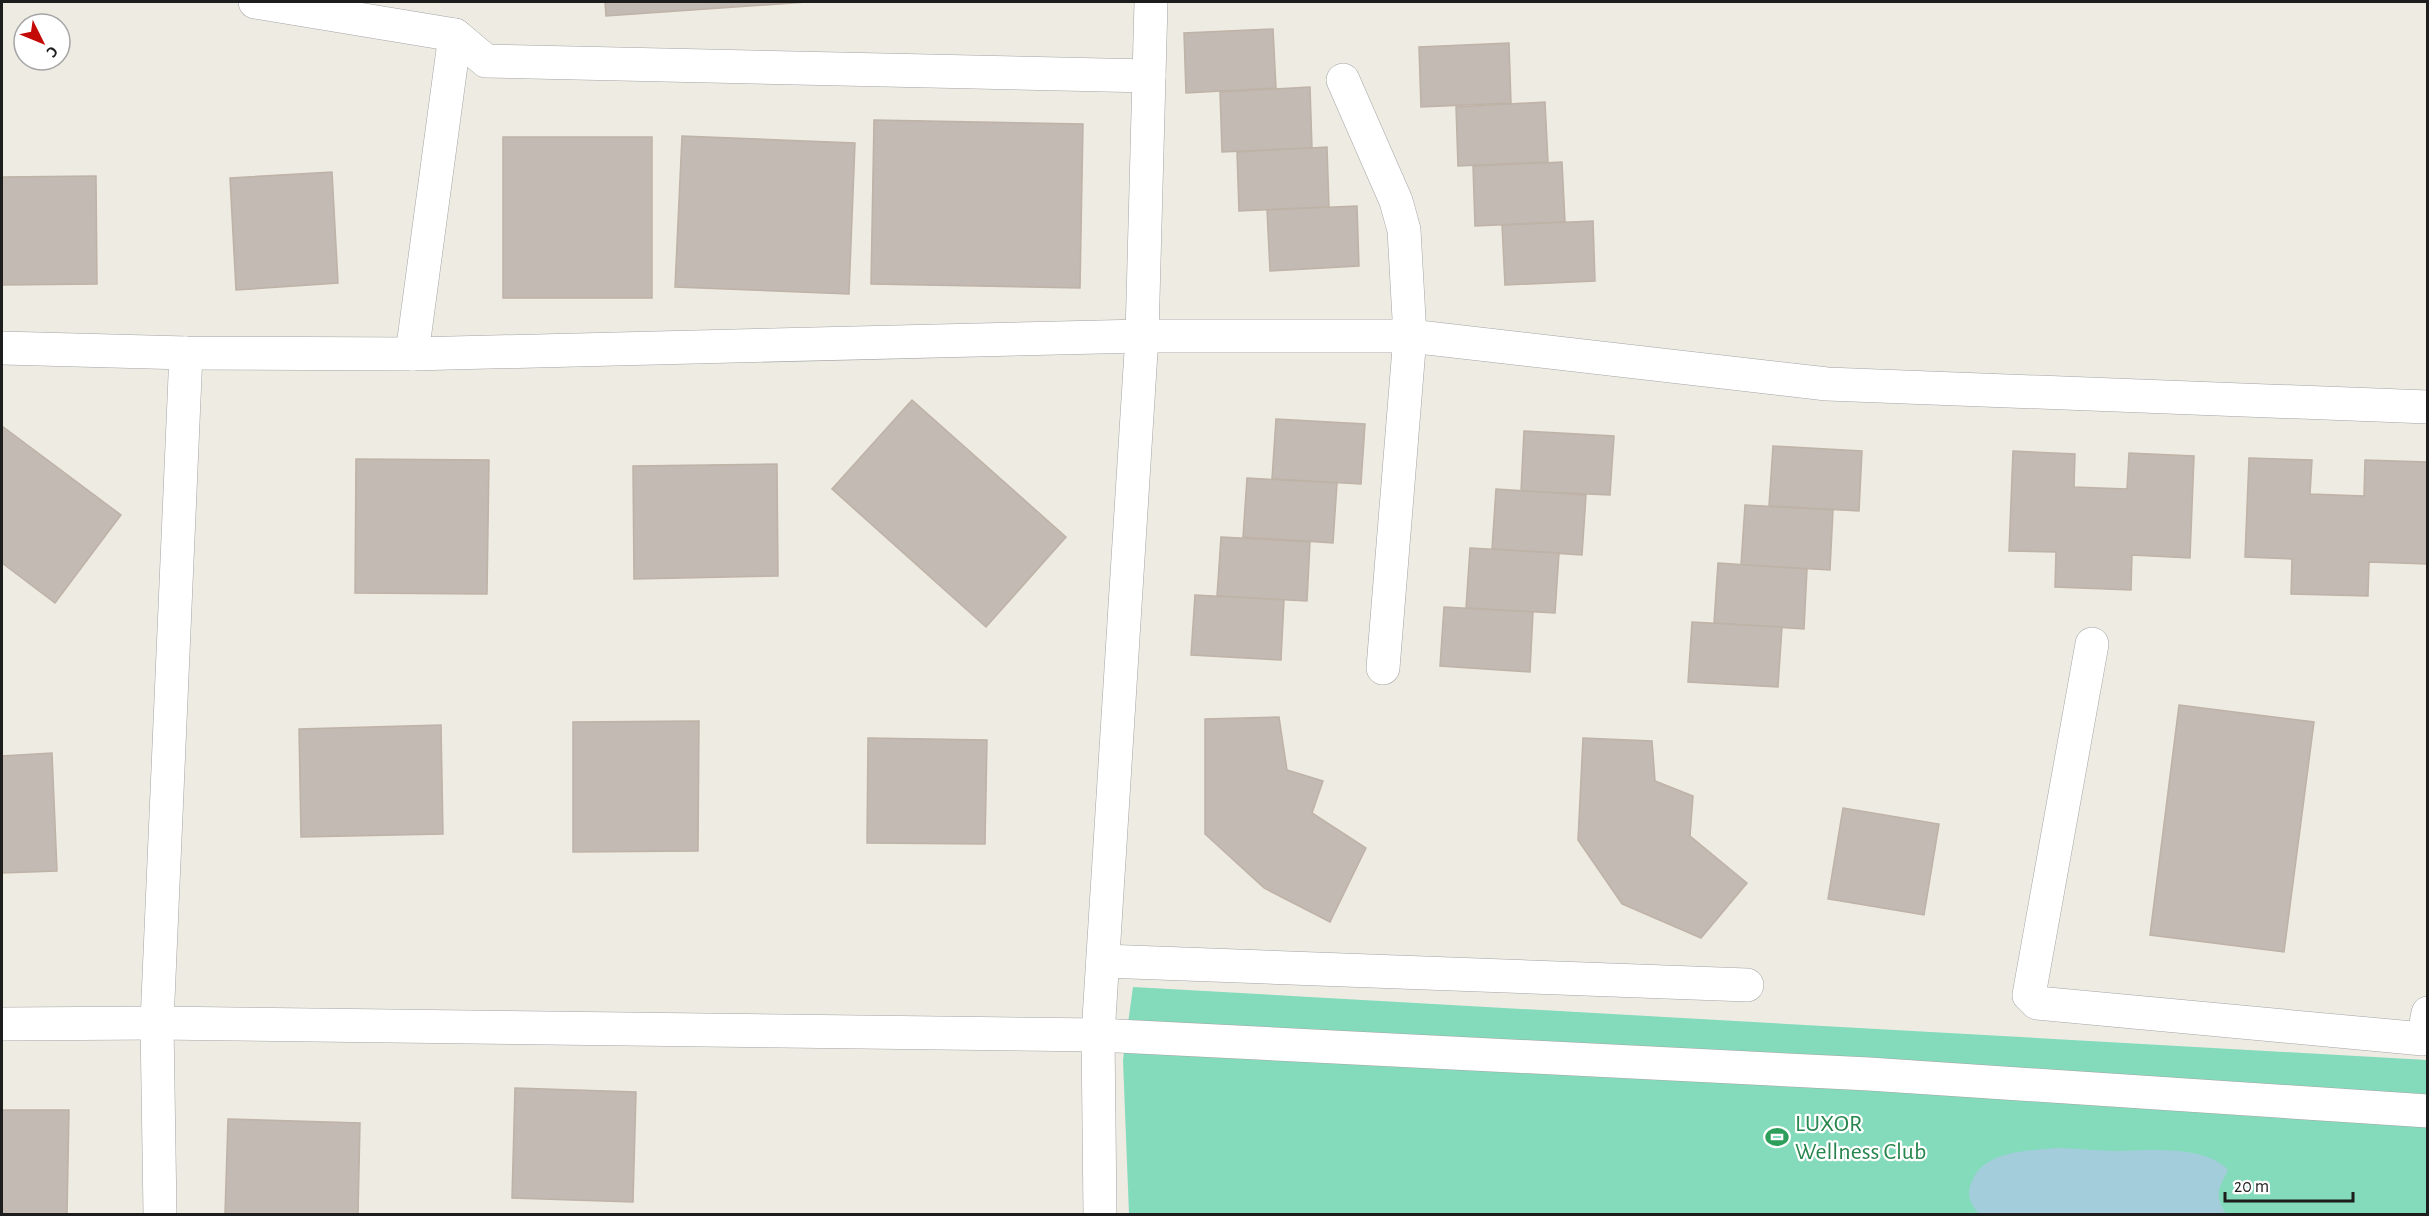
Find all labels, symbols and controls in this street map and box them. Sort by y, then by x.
north arrow [12,12,72,72]
text: С [43,43,61,60]
place label: LUXOR Wellness Club [1795,1112,1926,1164]
sports icon: LUXOR Wellness Club [1764,1124,1790,1150]
scale bar [2225,1165,2352,1203]
text: 20 m [2234,1178,2269,1196]

